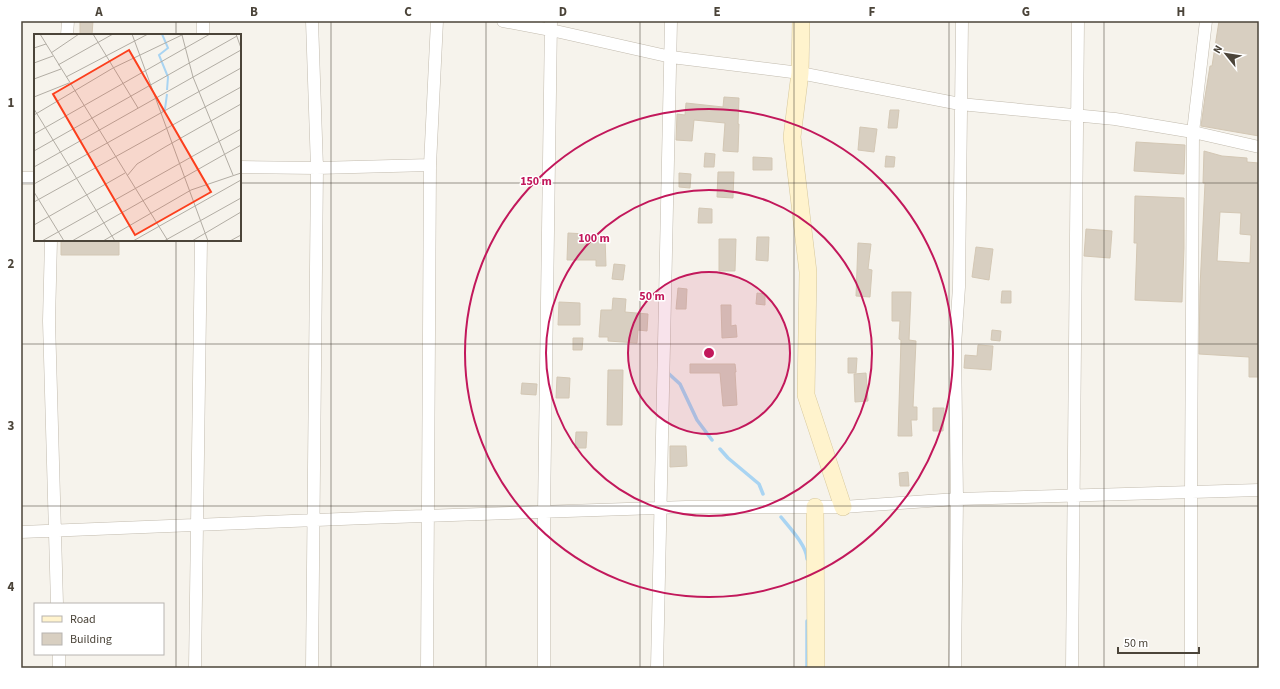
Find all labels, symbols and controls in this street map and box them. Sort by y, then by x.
text: A [94,3,103,21]
text: B [250,3,258,21]
text: C [404,3,412,21]
text: D [559,3,567,21]
text: E [713,3,721,21]
text: F [869,3,876,21]
text: G [1022,3,1030,21]
text: H [1177,3,1185,21]
inset map [34,34,241,241]
north arrow [1206,34,1246,74]
text: N [1209,42,1226,56]
text: 1 [8,94,15,112]
text: 150 m [520,173,552,190]
text: 100 m [578,230,610,247]
text: 2 [8,255,15,273]
text: 50 m [639,288,665,305]
centre of rings [702,346,716,360]
text: 3 [8,417,15,435]
text: 4 [8,578,15,596]
legend [34,603,164,655]
text: Road [70,611,96,628]
scale bar [1118,629,1199,655]
text: Building [70,631,112,648]
text: 50 m [1124,635,1148,652]

